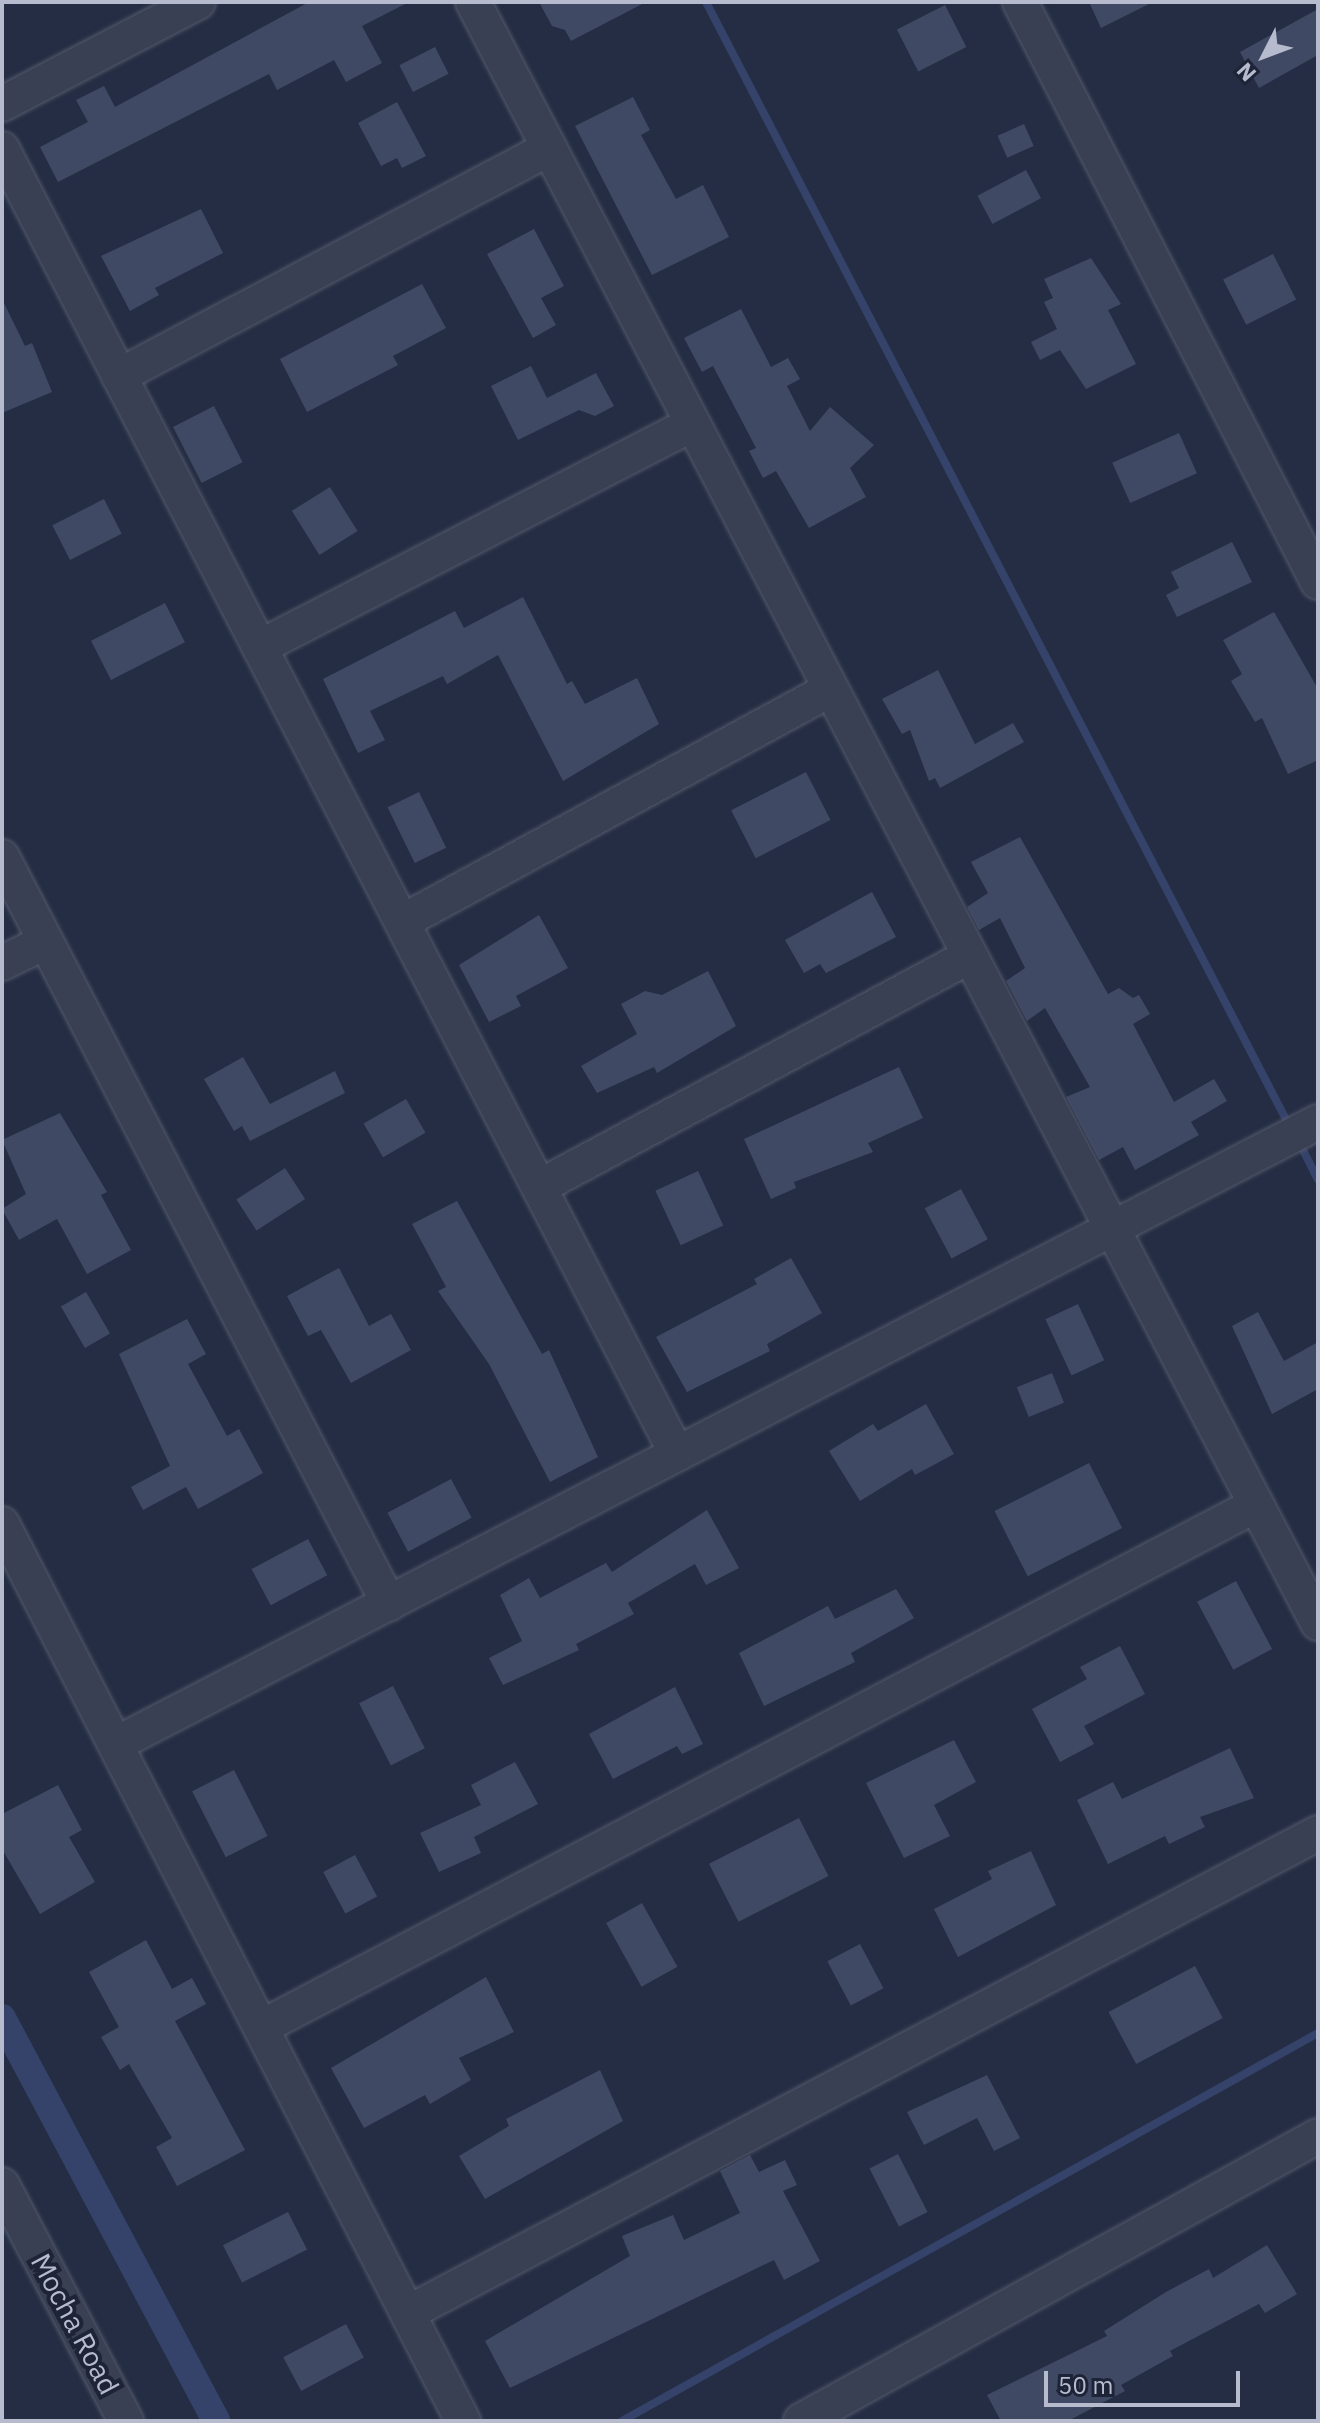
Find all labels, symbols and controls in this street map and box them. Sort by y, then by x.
north arrow [1224,16,1304,96]
text: N [1230,57,1262,88]
street label: Mocha Road [24,2248,126,2400]
scale bar [1048,2355,1244,2405]
text: 50 m [1058,2369,1113,2401]

